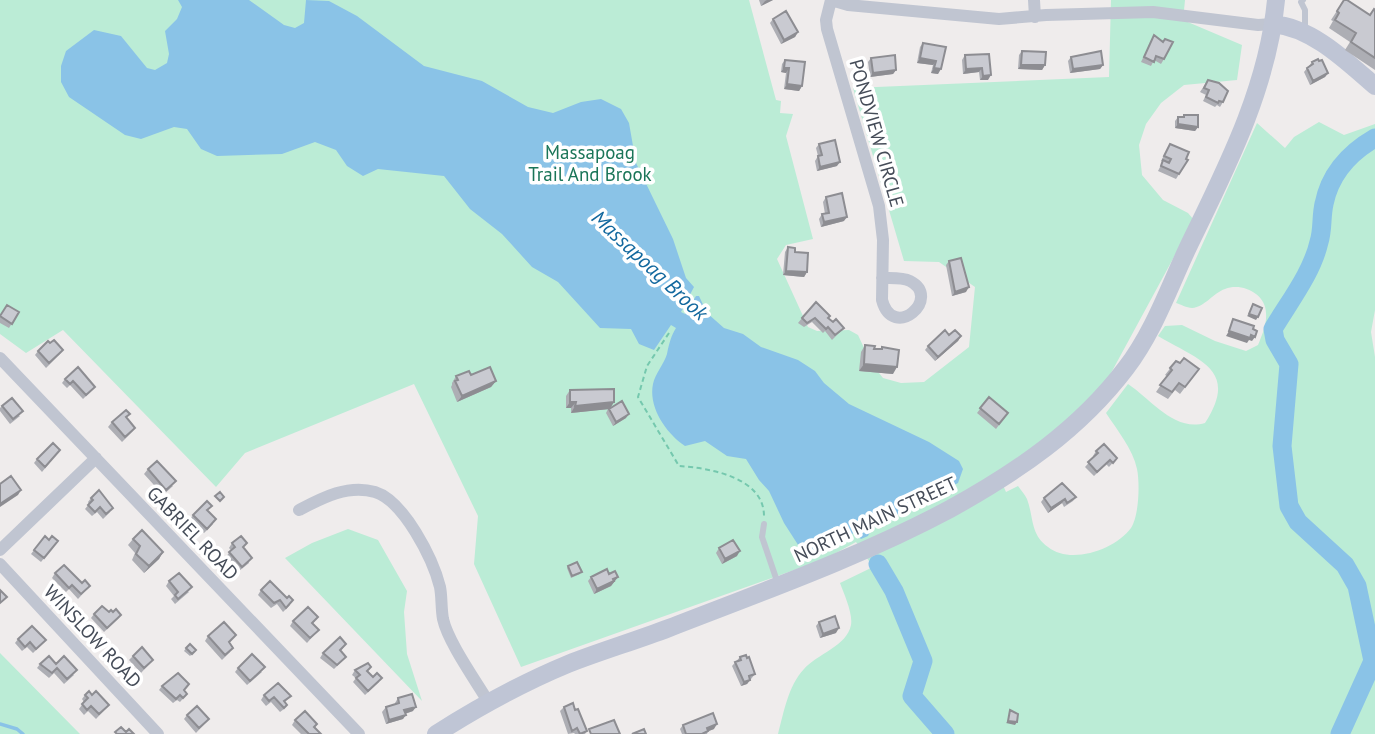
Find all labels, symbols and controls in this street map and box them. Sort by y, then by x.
street label: PONDVIEW CIRCLE [844,56,910,210]
park label: Massapoag Trail And Brook [528,140,652,186]
water label: Massapoag Brook [586,204,715,327]
street label: NORTH MAIN STREET [790,471,961,567]
street label: GABRIEL ROAD [142,481,244,585]
street label: WINSLOW ROAD [39,579,147,693]

